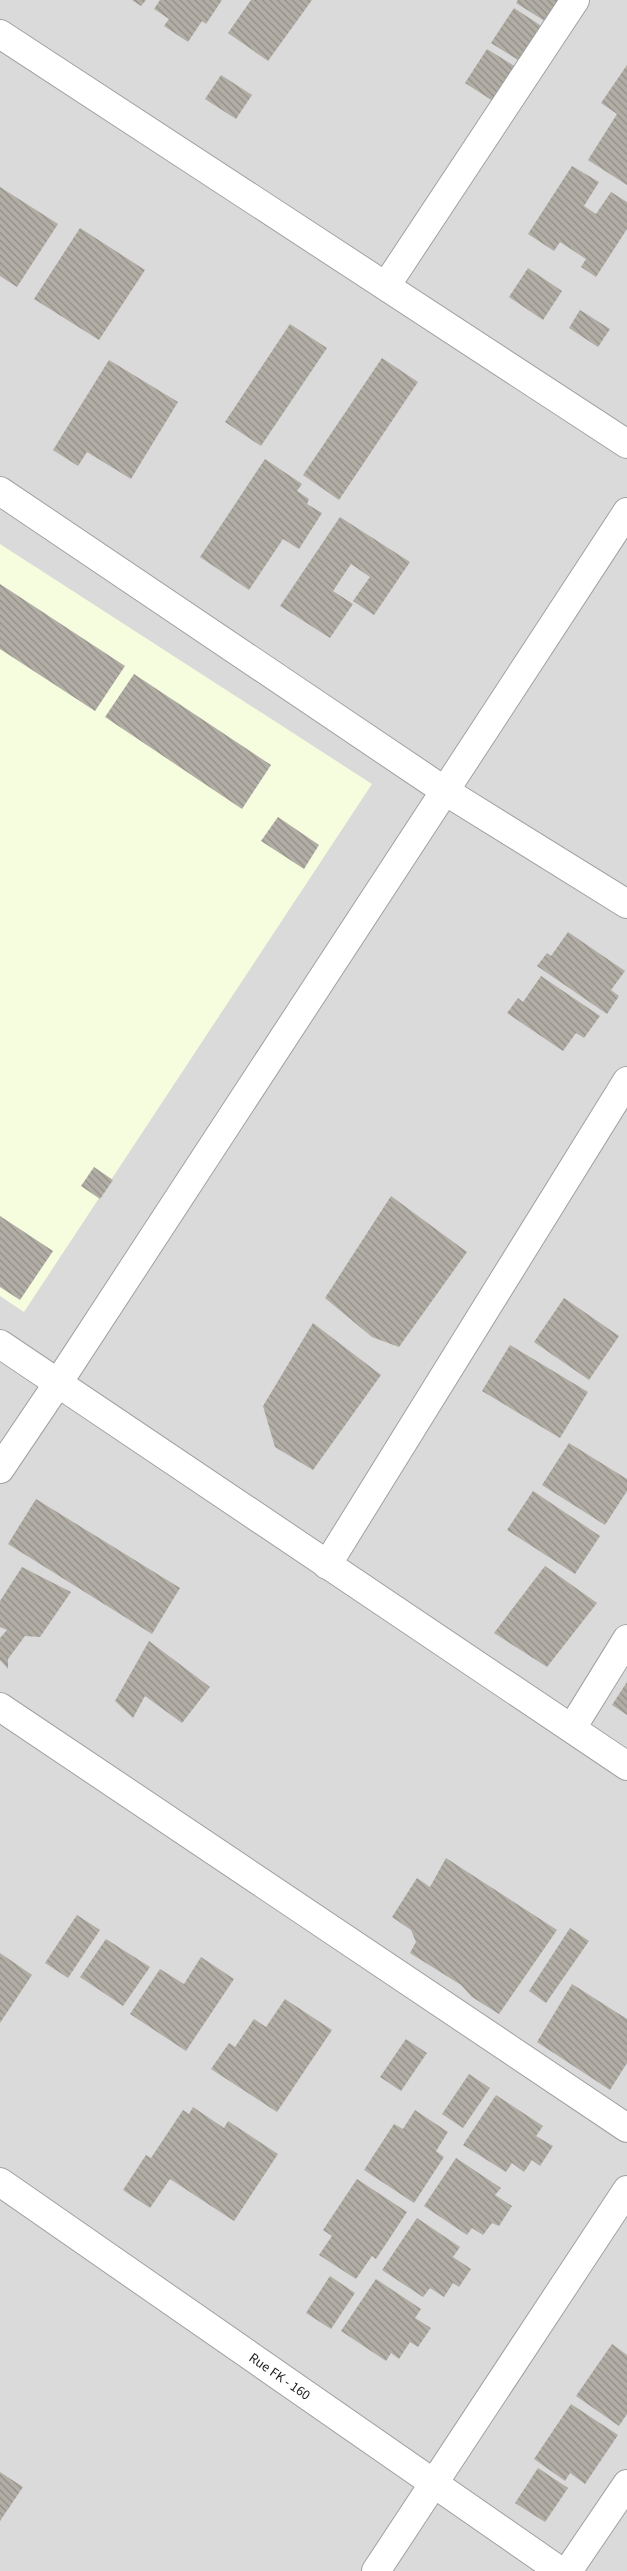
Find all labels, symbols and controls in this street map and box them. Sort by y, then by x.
street label: Rue FK - 160 [245,2348,314,2405]

